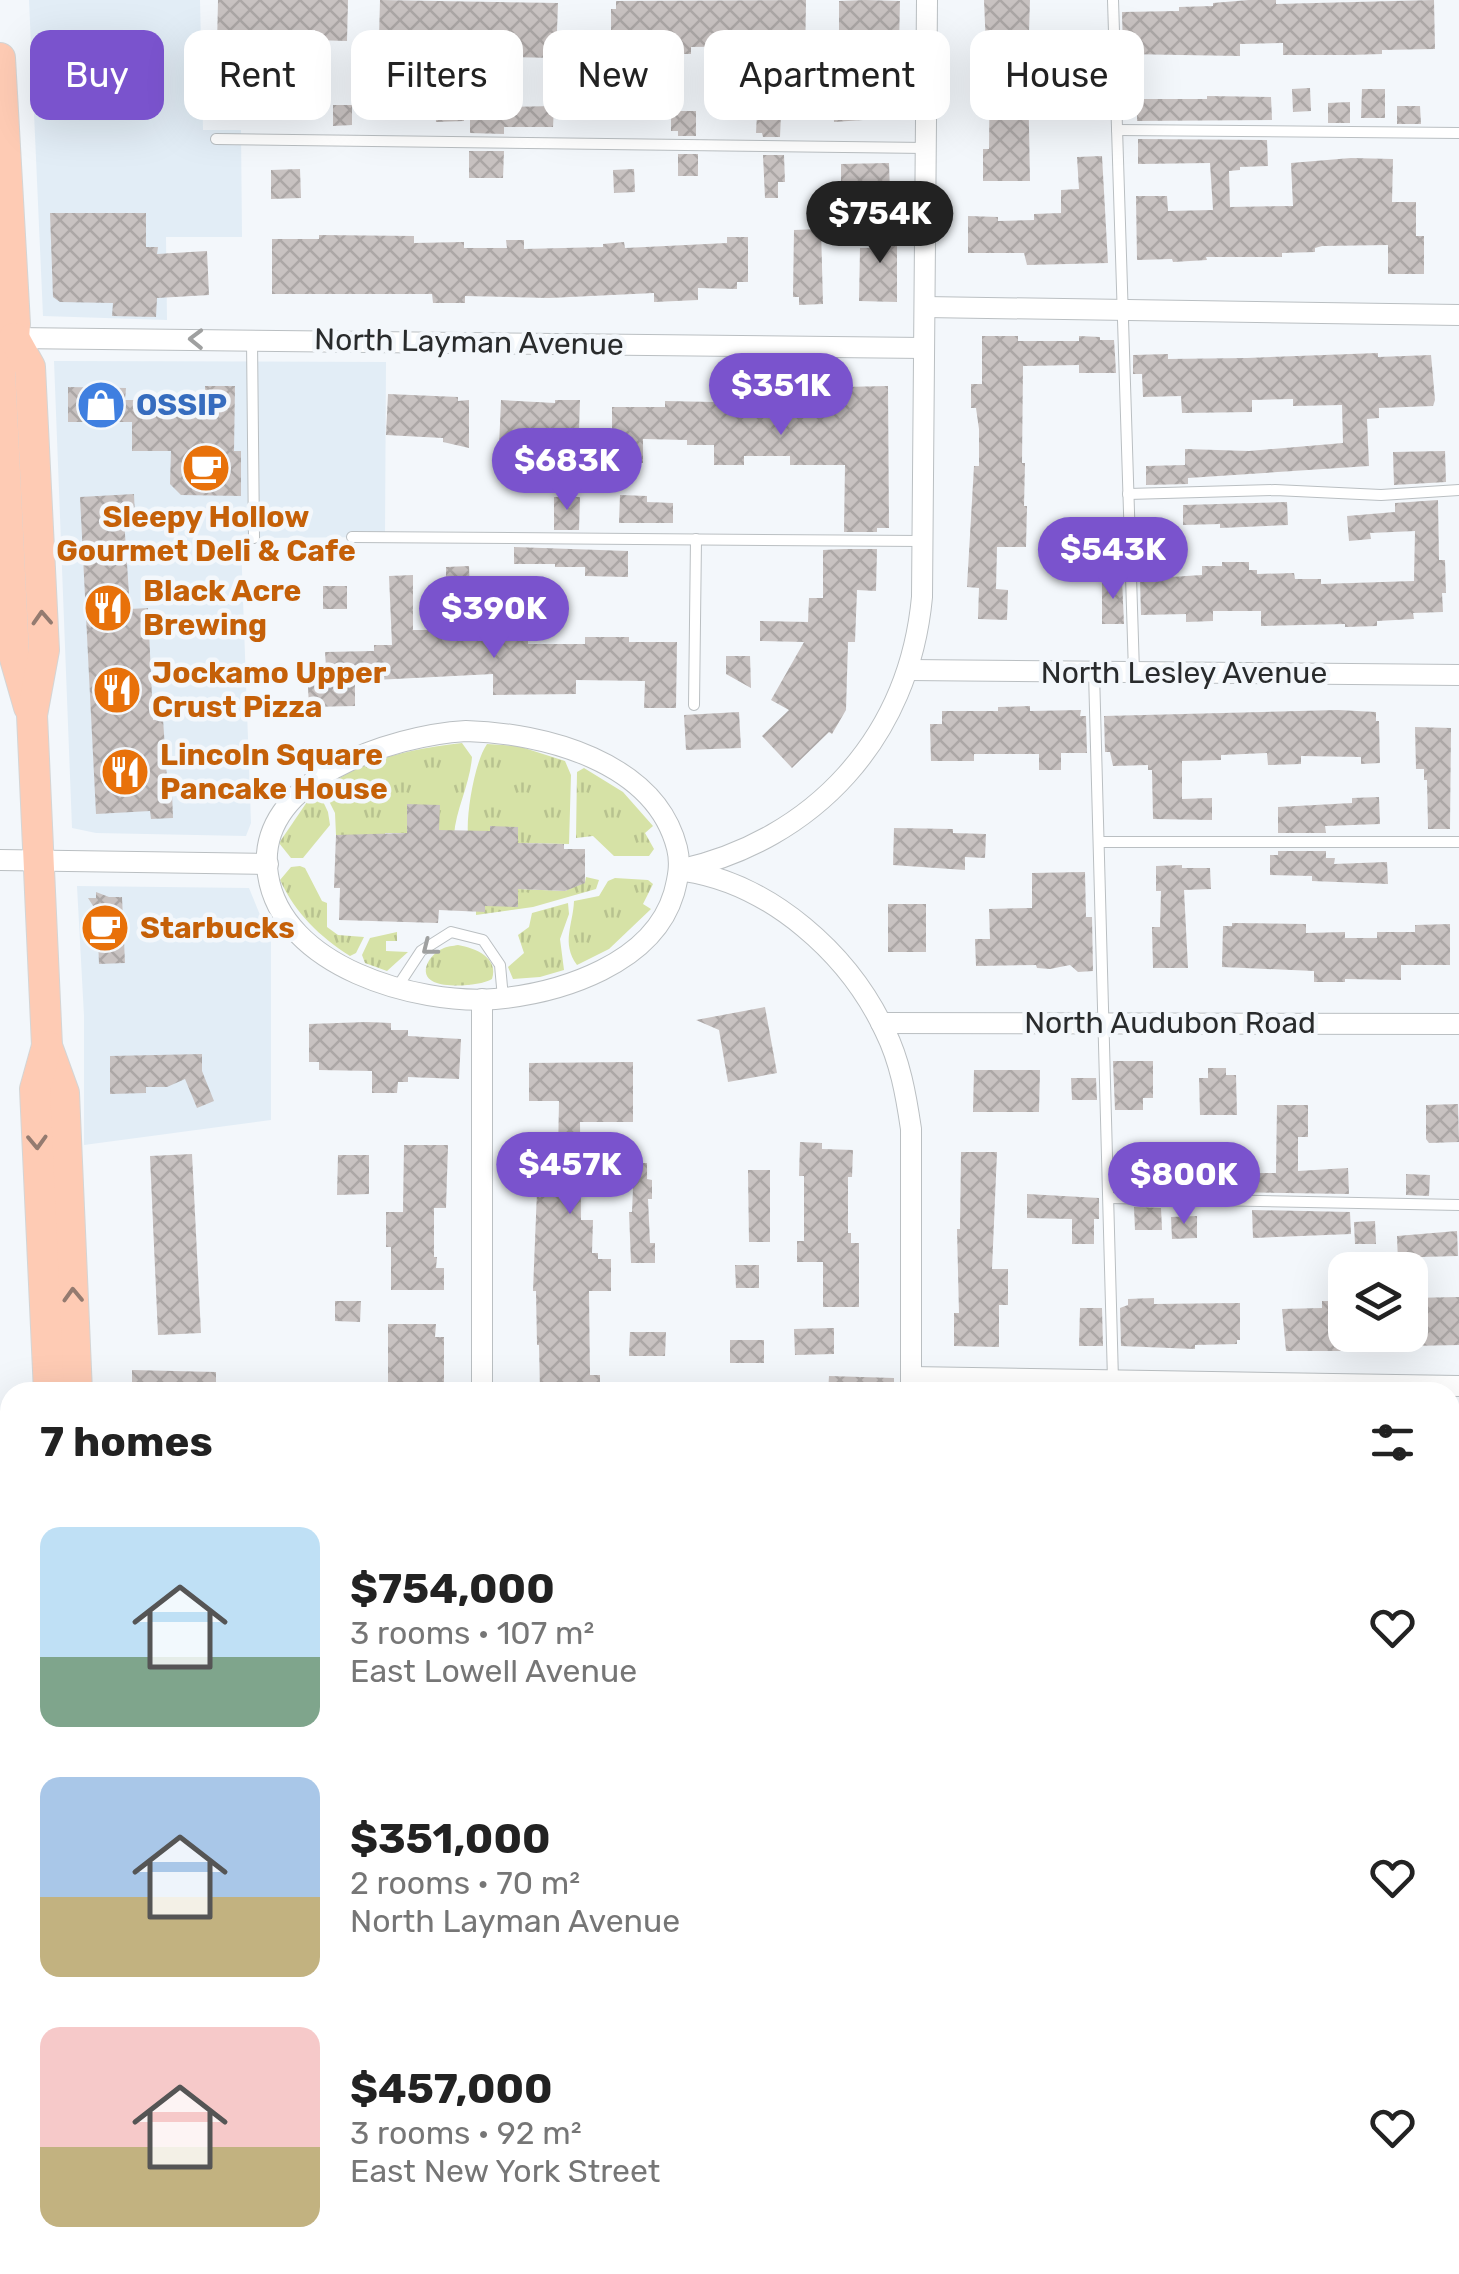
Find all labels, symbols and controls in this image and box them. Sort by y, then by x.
chip: Buy [30,30,164,120]
chip: Rent [184,30,331,120]
chip: Filters [351,30,523,120]
chip: New [543,30,684,120]
chip: Apartment [704,30,950,120]
chip: House [970,30,1144,120]
pin: $754K [810,181,950,266]
text: $754K [828,194,932,232]
street label: North Layman Avenue [314,321,624,363]
one-way arrow [188,328,204,350]
pin: $351K [711,353,851,438]
text: $351K [731,366,831,404]
shop icon: OSSIP [75,379,127,431]
place label: OSSIP [136,387,227,423]
pin: $683K [497,428,637,513]
text: $683K [514,441,620,479]
cafe icon: Sleepy Hollow Gourmet Deli & Cafe [180,442,232,494]
place label: Sleepy Hollow Gourmet Deli & Cafe [56,499,356,569]
pin: $543K [1043,517,1183,602]
text: $543K [1060,530,1166,568]
place label: Black Acre Brewing [143,573,301,643]
pin: $390K [424,576,564,661]
restaurant icon: Black Acre Brewing [82,582,134,634]
text: $390K [441,589,547,627]
one-way arrow [32,610,53,626]
place label: Jockamo Upper Crust Pizza [152,655,387,725]
street label: North Lesley Avenue [1041,655,1327,691]
restaurant icon: Jockamo Upper Crust Pizza [91,664,143,716]
place label: Lincoln Square Pancake House [160,737,388,807]
restaurant icon: Lincoln Square Pancake House [99,746,151,798]
cafe icon: Starbucks [79,902,131,954]
place label: Starbucks [140,910,295,946]
one-way arrow [422,936,440,953]
street label: North Audubon Road [1024,1005,1316,1041]
pin: $457K [500,1132,640,1217]
one-way arrow [27,1135,48,1150]
pin: $800K [1114,1142,1254,1227]
text: $457K [518,1145,622,1183]
text: $800K [1130,1155,1238,1193]
map controls [1328,1252,1428,1352]
button: layers [1328,1252,1428,1352]
one-way arrow [63,1287,84,1303]
icon: filters [1365,1415,1420,1470]
text: 7 homes [40,1417,213,1467]
text: $754,000 [350,1564,555,1614]
icon: home [120,1567,240,1687]
icon: heart [1365,1600,1420,1655]
text: 3 rooms · 107 m² [350,1614,594,1652]
text: East Lowell Avenue [350,1652,637,1690]
text: $351,000 [350,1814,551,1864]
icon: home [120,1817,240,1937]
icon: heart [1365,1850,1420,1905]
text: 2 rooms · 70 m² [350,1864,580,1902]
text: North Layman Avenue [350,1902,680,1940]
text: $457,000 [350,2064,553,2114]
icon: home [120,2067,240,2187]
icon: heart [1365,2100,1420,2155]
text: 3 rooms · 92 m² [350,2114,582,2152]
text: East New York Street [350,2152,660,2190]

